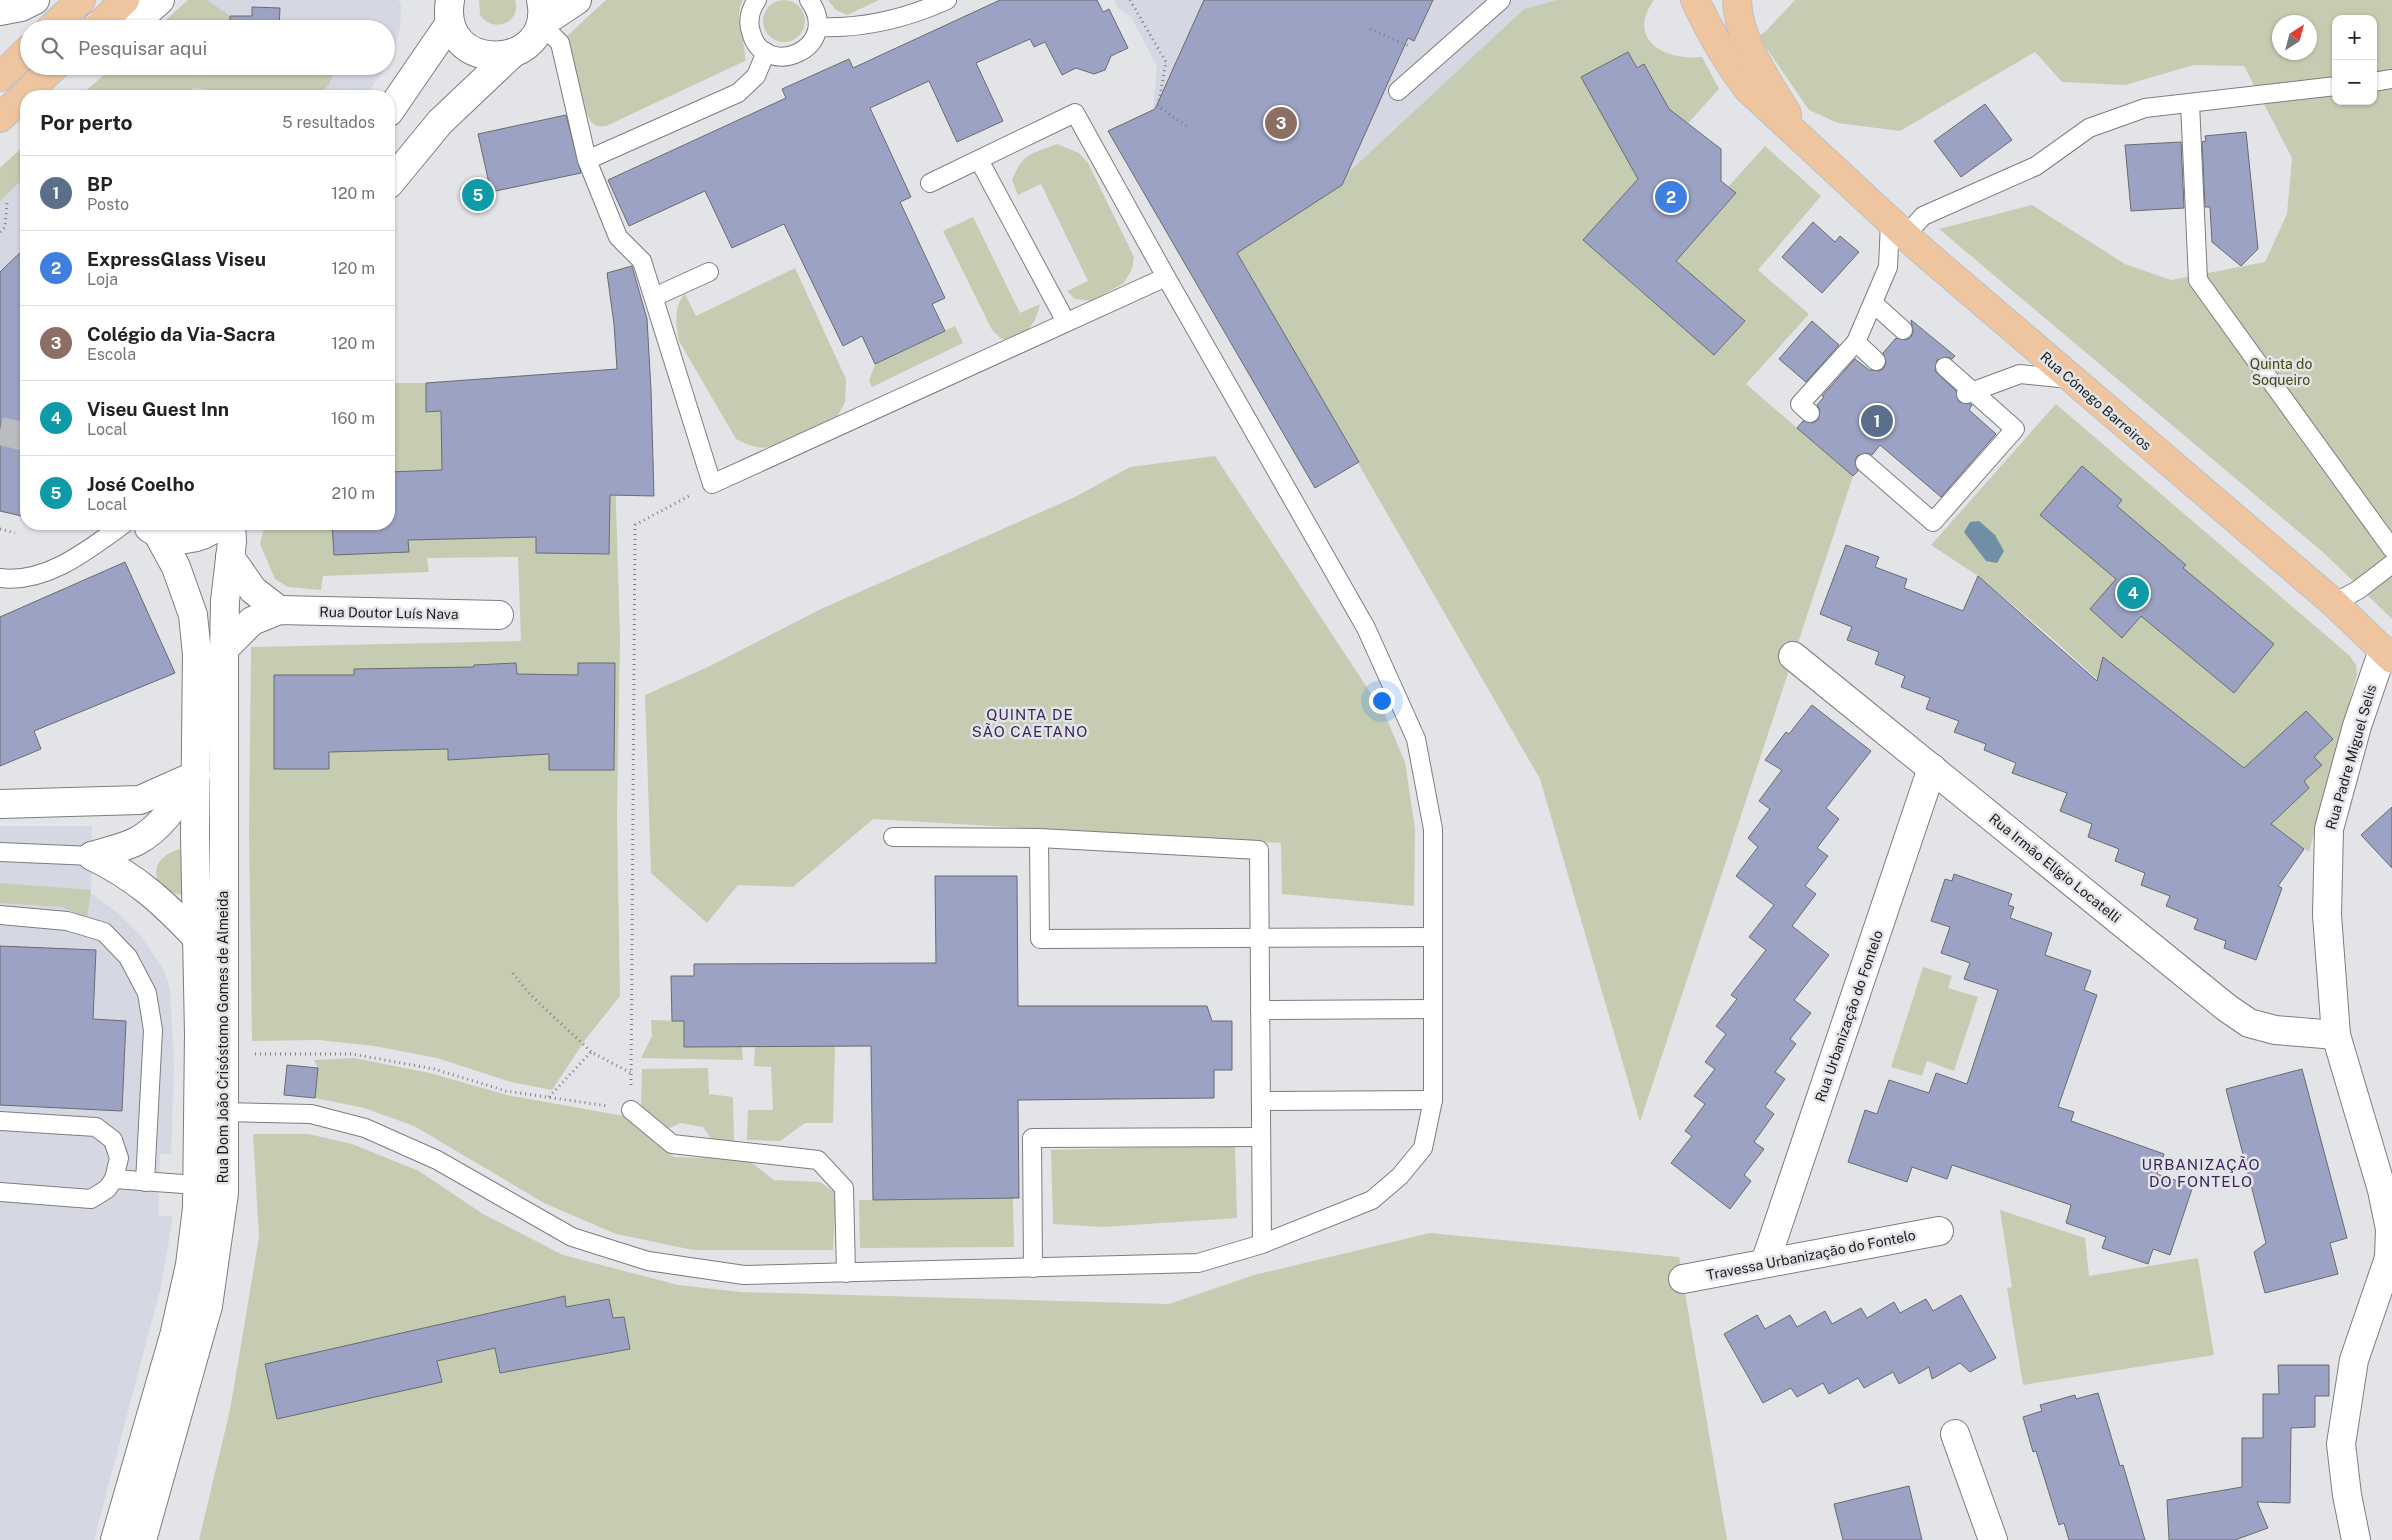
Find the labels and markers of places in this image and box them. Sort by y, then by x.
pin: 3 [1265,104,1297,142]
pin: 5 [462,176,494,214]
pin: 2 [1655,178,1687,216]
pin: 1 [1861,402,1893,440]
pin: 4 [2117,574,2149,612]

